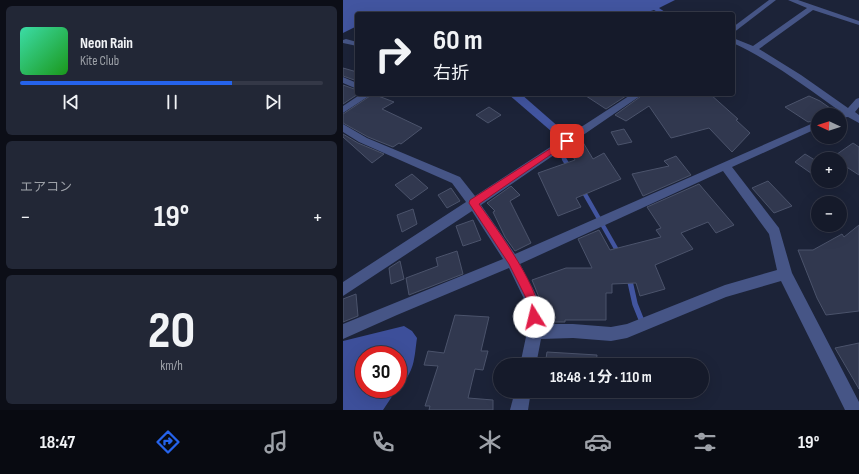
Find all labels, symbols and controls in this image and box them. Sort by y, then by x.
text: 60 m [433,24,482,57]
icon: right [367,28,419,80]
text: Neon Rain [80,34,133,53]
text: Kite Club [80,53,119,69]
text: 右折 [433,63,469,84]
icon: previous [60,91,82,113]
icon: pause [161,91,183,113]
icon: next [262,91,284,113]
north arrow [811,108,847,144]
map controls [811,108,847,232]
pin [550,124,584,158]
icon: arrive [556,130,578,152]
button: + [811,152,847,188]
text: エアコン [20,179,72,195]
button: − [811,196,847,232]
text: 19° [154,199,189,235]
text: − [20,204,31,231]
text: + [312,204,323,231]
position arrow [513,296,555,338]
text: 20 [148,300,195,363]
speed limit sign: 30 [355,346,407,398]
text: km/h [160,358,183,374]
text: 18:48 · 1 分 · 110 m [550,368,652,387]
icon: directions [154,428,182,456]
icon: music [262,428,290,456]
icon: phone [369,428,397,456]
icon: climate [476,428,504,456]
icon: car [584,428,612,456]
icon: filters [691,428,719,456]
text: 18:47 [40,432,75,453]
text: 19° [798,432,819,453]

